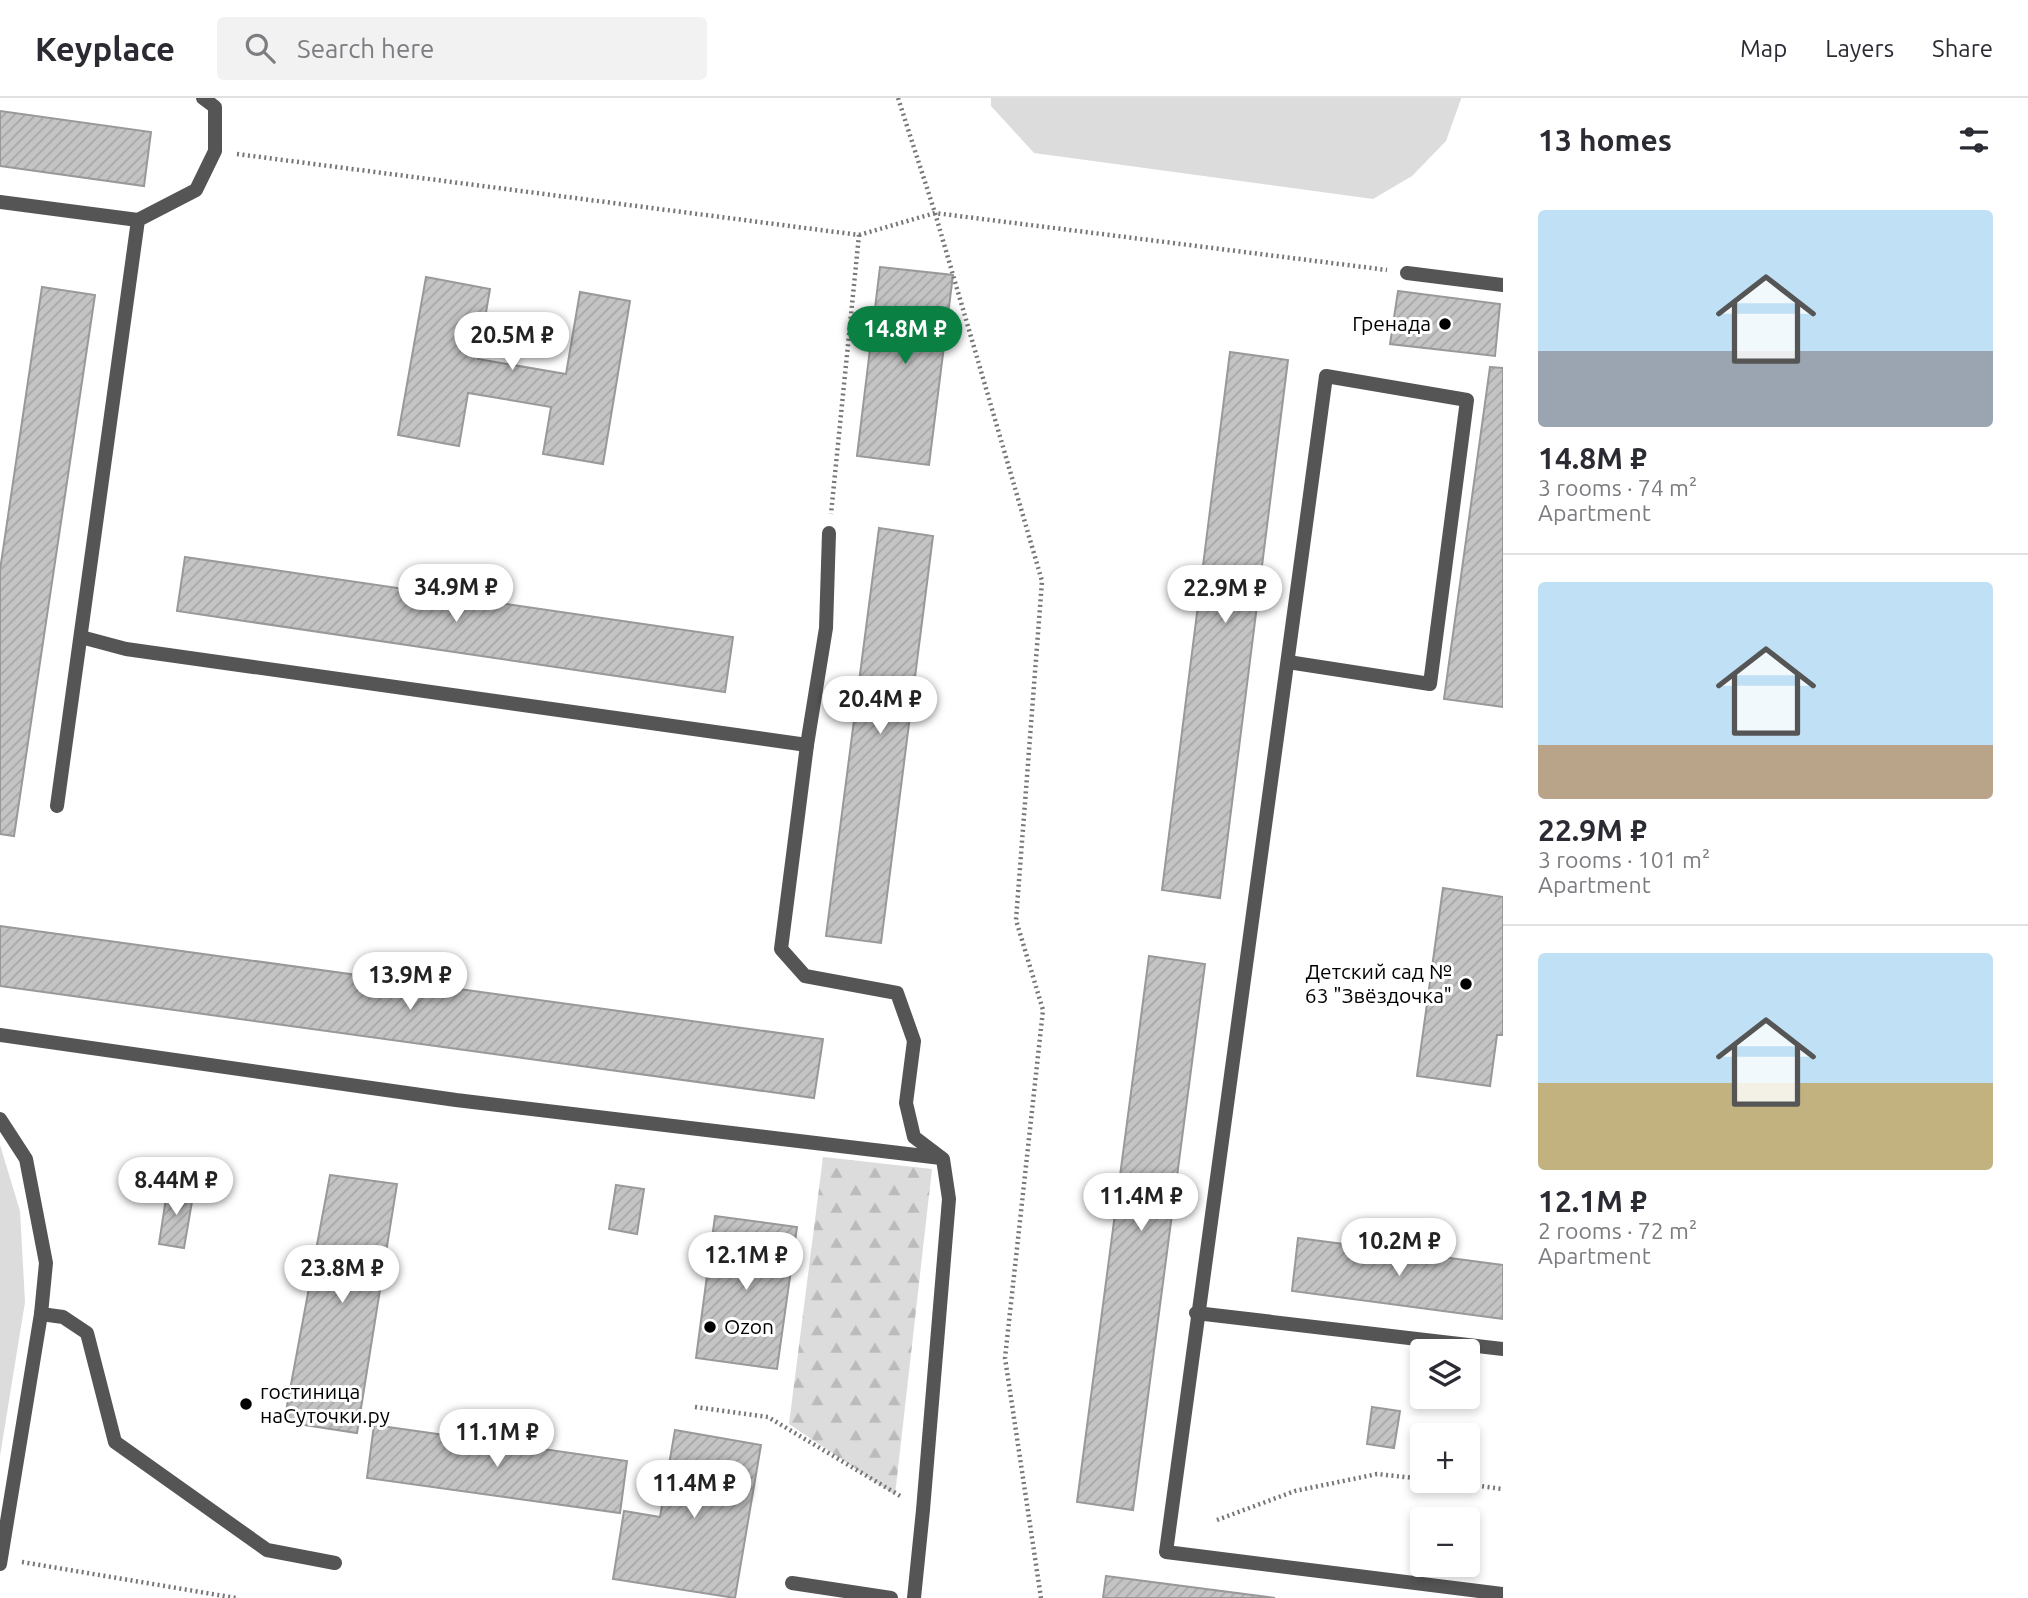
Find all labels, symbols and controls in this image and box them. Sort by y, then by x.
search box [217,17,707,80]
icon: search [241,29,279,67]
text: Keyplace [35,30,175,67]
text: Search here [297,34,434,63]
text: Map [1740,35,1787,62]
text: Layers [1825,35,1894,62]
text: Share [1932,35,1993,62]
icon: filters [1955,121,1993,159]
text: 13 homes [1538,123,1672,157]
icon: home [1703,256,1829,382]
pin: 14.8M ₽ [840,306,970,366]
place label: Гренада [1352,311,1431,335]
pin: 20.5M ₽ [447,313,577,372]
text: 14.8M ₽ [863,316,947,341]
marker: Гренада [1437,316,1453,332]
text: 20.5M ₽ [470,322,554,347]
text: 14.8M ₽ [1538,441,1647,475]
text: 3 rooms · 74 m² [1538,475,1697,500]
text: Apartment [1538,500,1651,525]
pin: 34.9M ₽ [391,564,521,624]
pin: 22.9M ₽ [1160,566,1290,625]
text: 34.9M ₽ [414,574,498,599]
text: 22.9M ₽ [1183,575,1267,600]
icon: home [1703,628,1829,754]
pin: 20.4M ₽ [815,676,945,736]
text: 20.4M ₽ [838,686,922,711]
text: 22.9M ₽ [1538,813,1647,847]
text: 3 rooms · 101 m² [1538,847,1710,872]
text: Apartment [1538,872,1651,897]
pin: 13.9M ₽ [345,953,475,1012]
place label: Детский сад № 63 "Звёздочка" [1305,959,1452,1007]
text: 13.9M ₽ [368,962,452,987]
marker: Детский сад № 63 "Звёздочка" [1458,976,1474,992]
icon: home [1703,999,1829,1125]
pin: 8.44M ₽ [111,1158,241,1217]
text: 8.44M ₽ [134,1167,218,1192]
pin: 11.4M ₽ [1076,1174,1206,1233]
text: 11.4M ₽ [1099,1183,1183,1208]
text: 12.1M ₽ [1538,1184,1647,1218]
pin: 10.2M ₽ [1334,1218,1464,1278]
text: 2 rooms · 72 m² [1538,1218,1697,1243]
text: 10.2M ₽ [1357,1228,1441,1253]
pin: 12.1M ₽ [681,1232,811,1292]
text: 12.1M ₽ [704,1242,788,1267]
text: Apartment [1538,1243,1651,1268]
pin: 23.8M ₽ [277,1246,407,1305]
text: 23.8M ₽ [300,1255,384,1280]
place label: Ozon [724,1314,774,1338]
marker: Ozon [702,1319,718,1335]
map controls [1410,1339,1480,1577]
button: layers [1410,1339,1480,1409]
place label: гостиница наСуточки.ру [260,1379,390,1427]
marker: гостиница наСуточки.ру [238,1396,254,1412]
pin: 11.1M ₽ [432,1410,562,1469]
text: 11.1M ₽ [455,1419,539,1444]
button: + [1410,1423,1480,1493]
pin: 11.4M ₽ [629,1460,759,1520]
text: 11.4M ₽ [652,1470,736,1495]
button: − [1410,1507,1480,1577]

